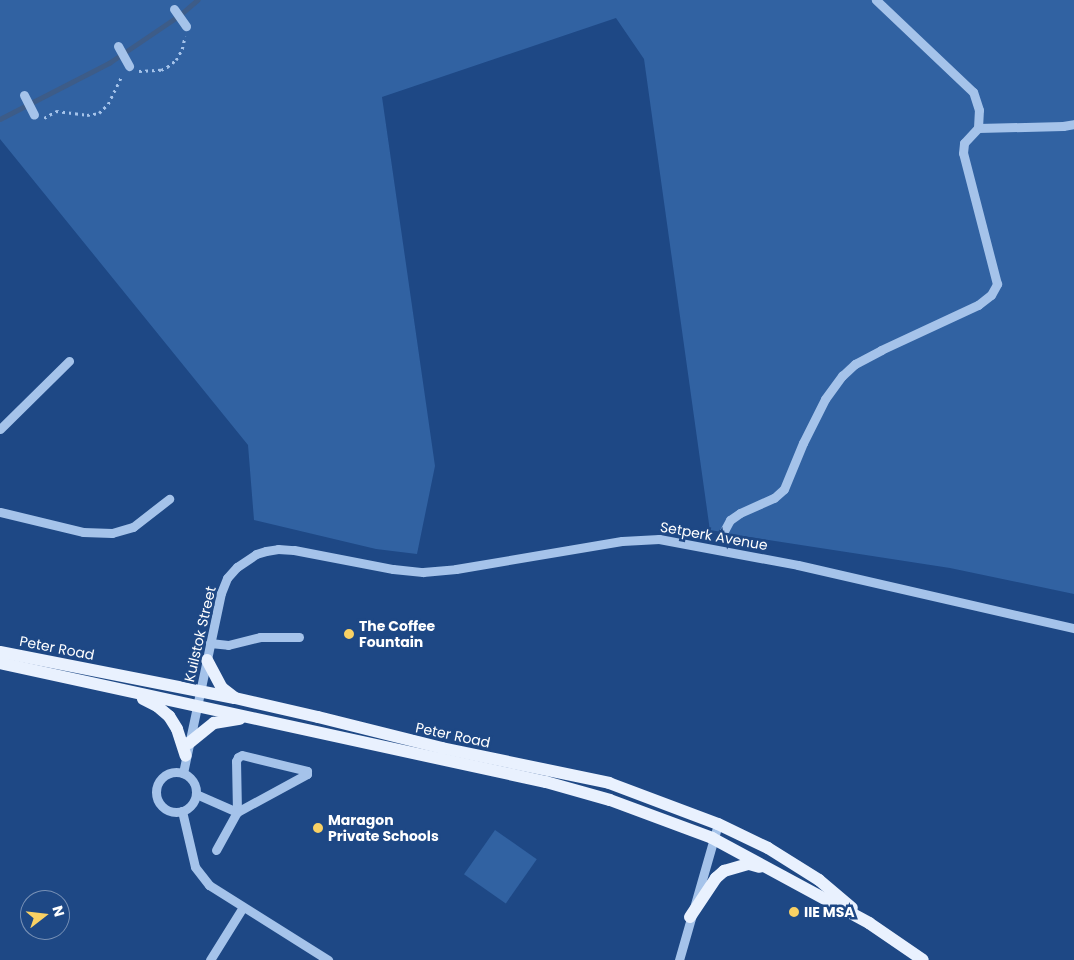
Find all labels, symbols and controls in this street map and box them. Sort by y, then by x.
street label: Setperk Avenue [659,518,769,554]
street label: Kuilstok Street [181,585,219,683]
place label: The Coffee Fountain [359,618,435,650]
marker: The Coffee Fountain [343,628,355,640]
street label: Peter Road [18,633,96,663]
street label: Peter Road [414,719,492,751]
place label: Maragon Private Schools [328,812,439,844]
marker: Maragon Private Schools [312,822,324,834]
north arrow [20,890,70,940]
text: N [47,903,70,919]
place label: IIE MSA [804,904,855,920]
marker: IIE MSA [788,906,800,918]

